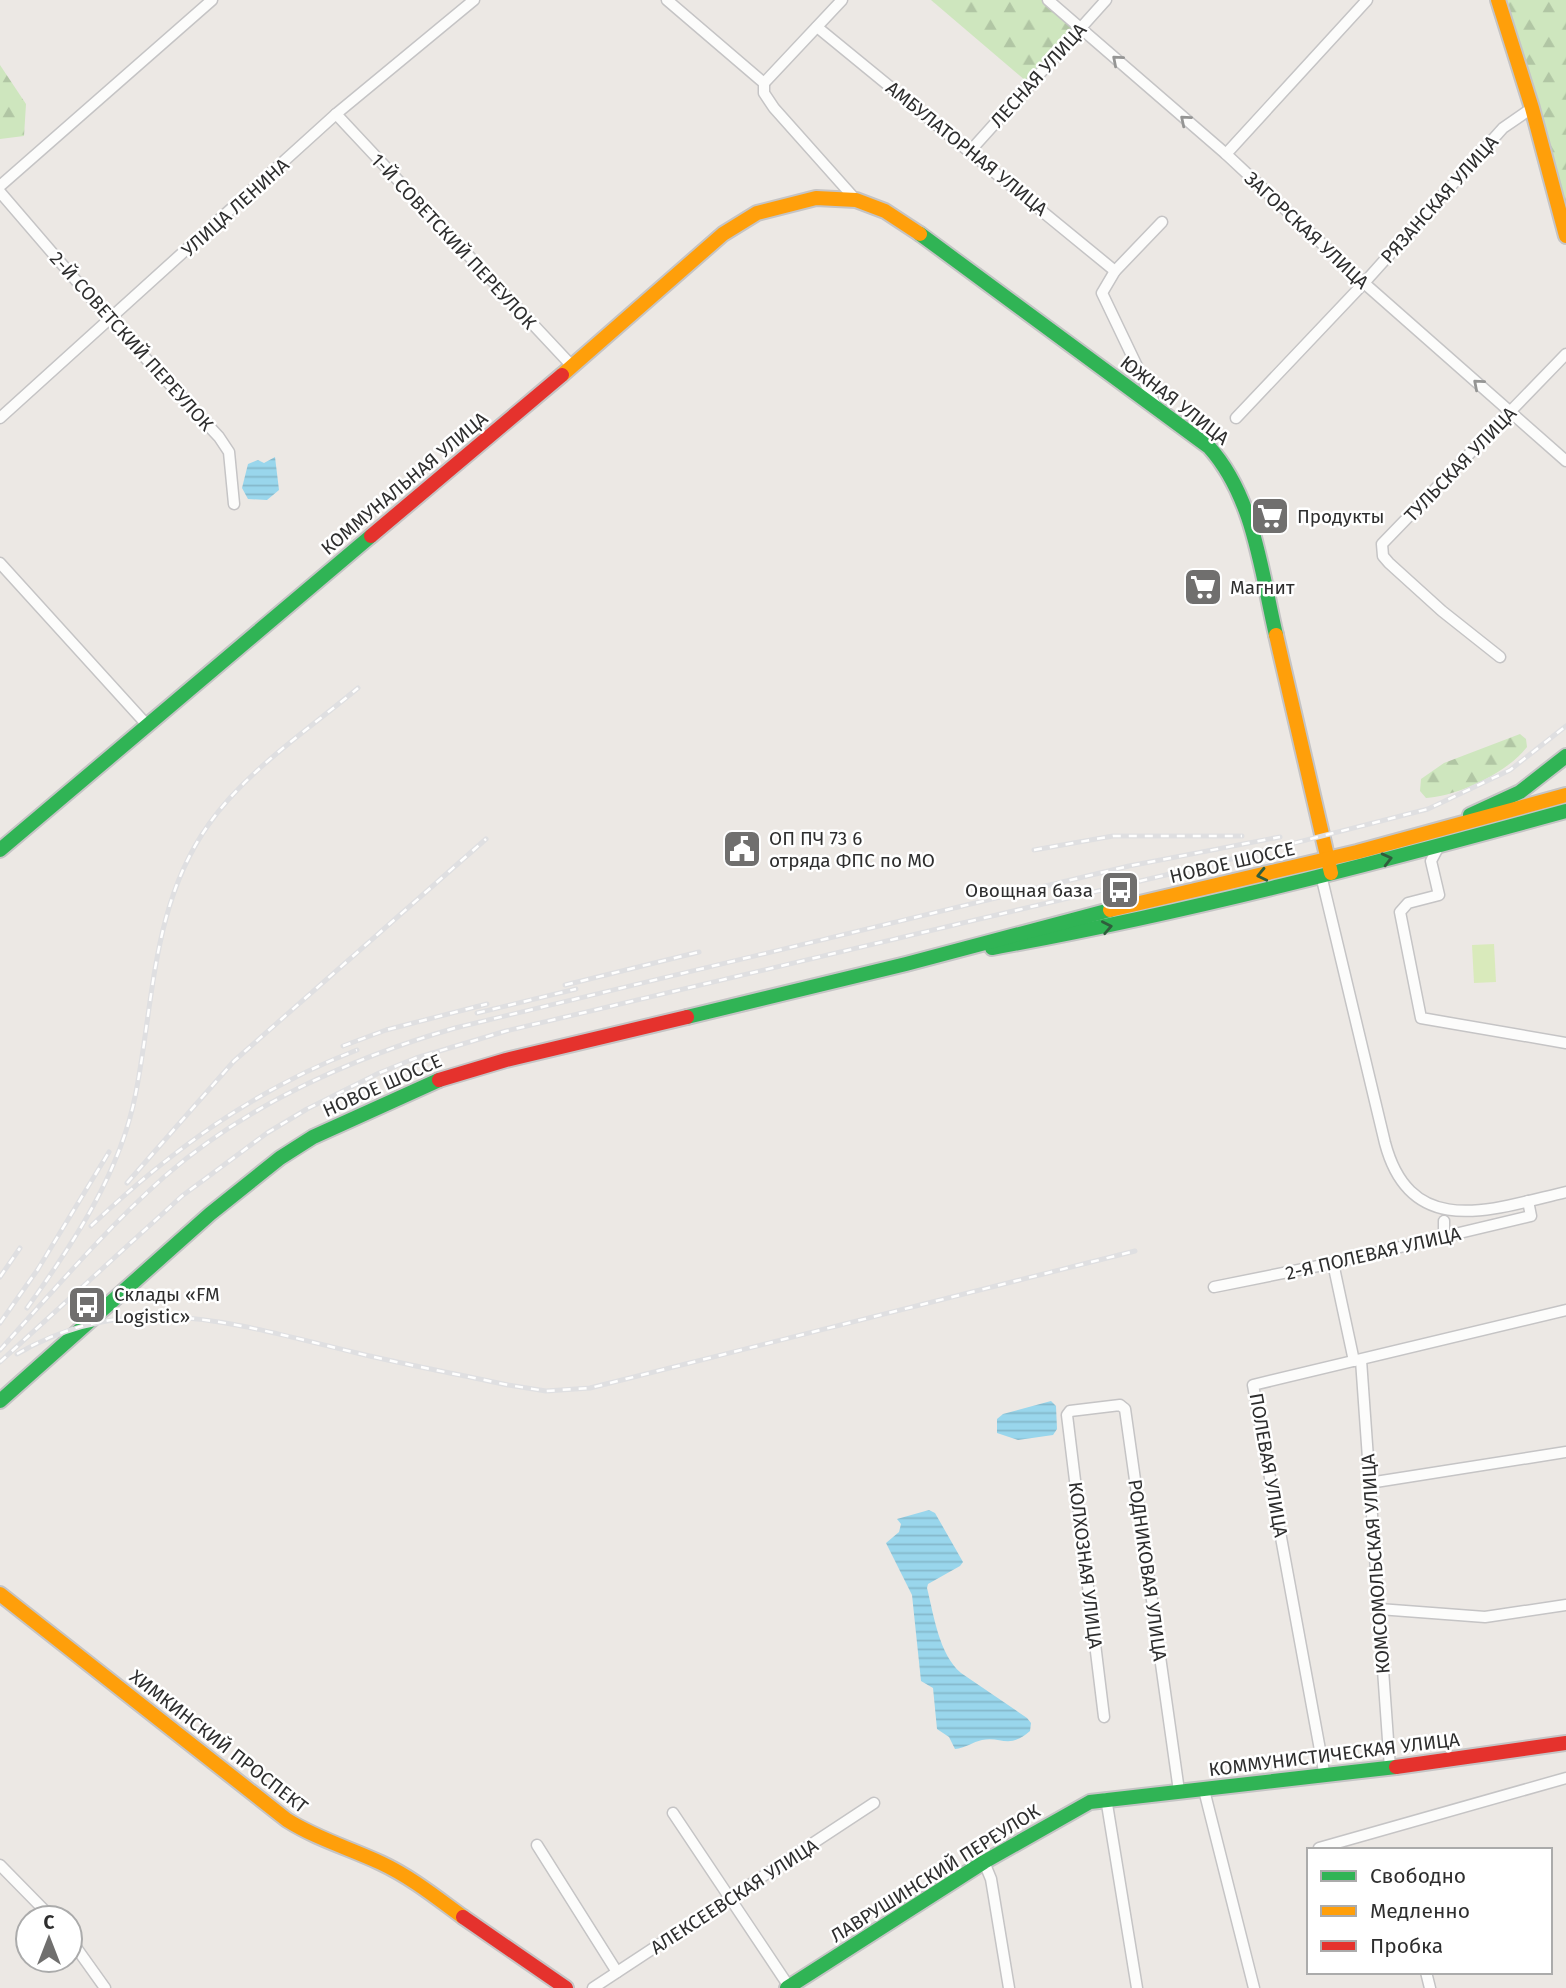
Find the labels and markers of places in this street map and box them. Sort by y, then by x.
supermarket icon: Продукты [1249,495,1291,537]
place label: Продукты [1297,505,1384,528]
supermarket icon: Магнит [1182,566,1224,608]
place label: Магнит [1230,576,1295,599]
place label: ОП ПЧ 73 6 отряда ФПС по МО [769,827,935,872]
public building icon: ОП ПЧ 73 6 отряда ФПС по МО [721,828,763,870]
bus stop icon: Овощная база [1099,869,1141,911]
place label: Овощная база [965,879,1093,902]
place label: Склады «FM Logistic» [114,1283,220,1328]
bus stop icon: Склады «FM Logistic» [66,1284,108,1326]

